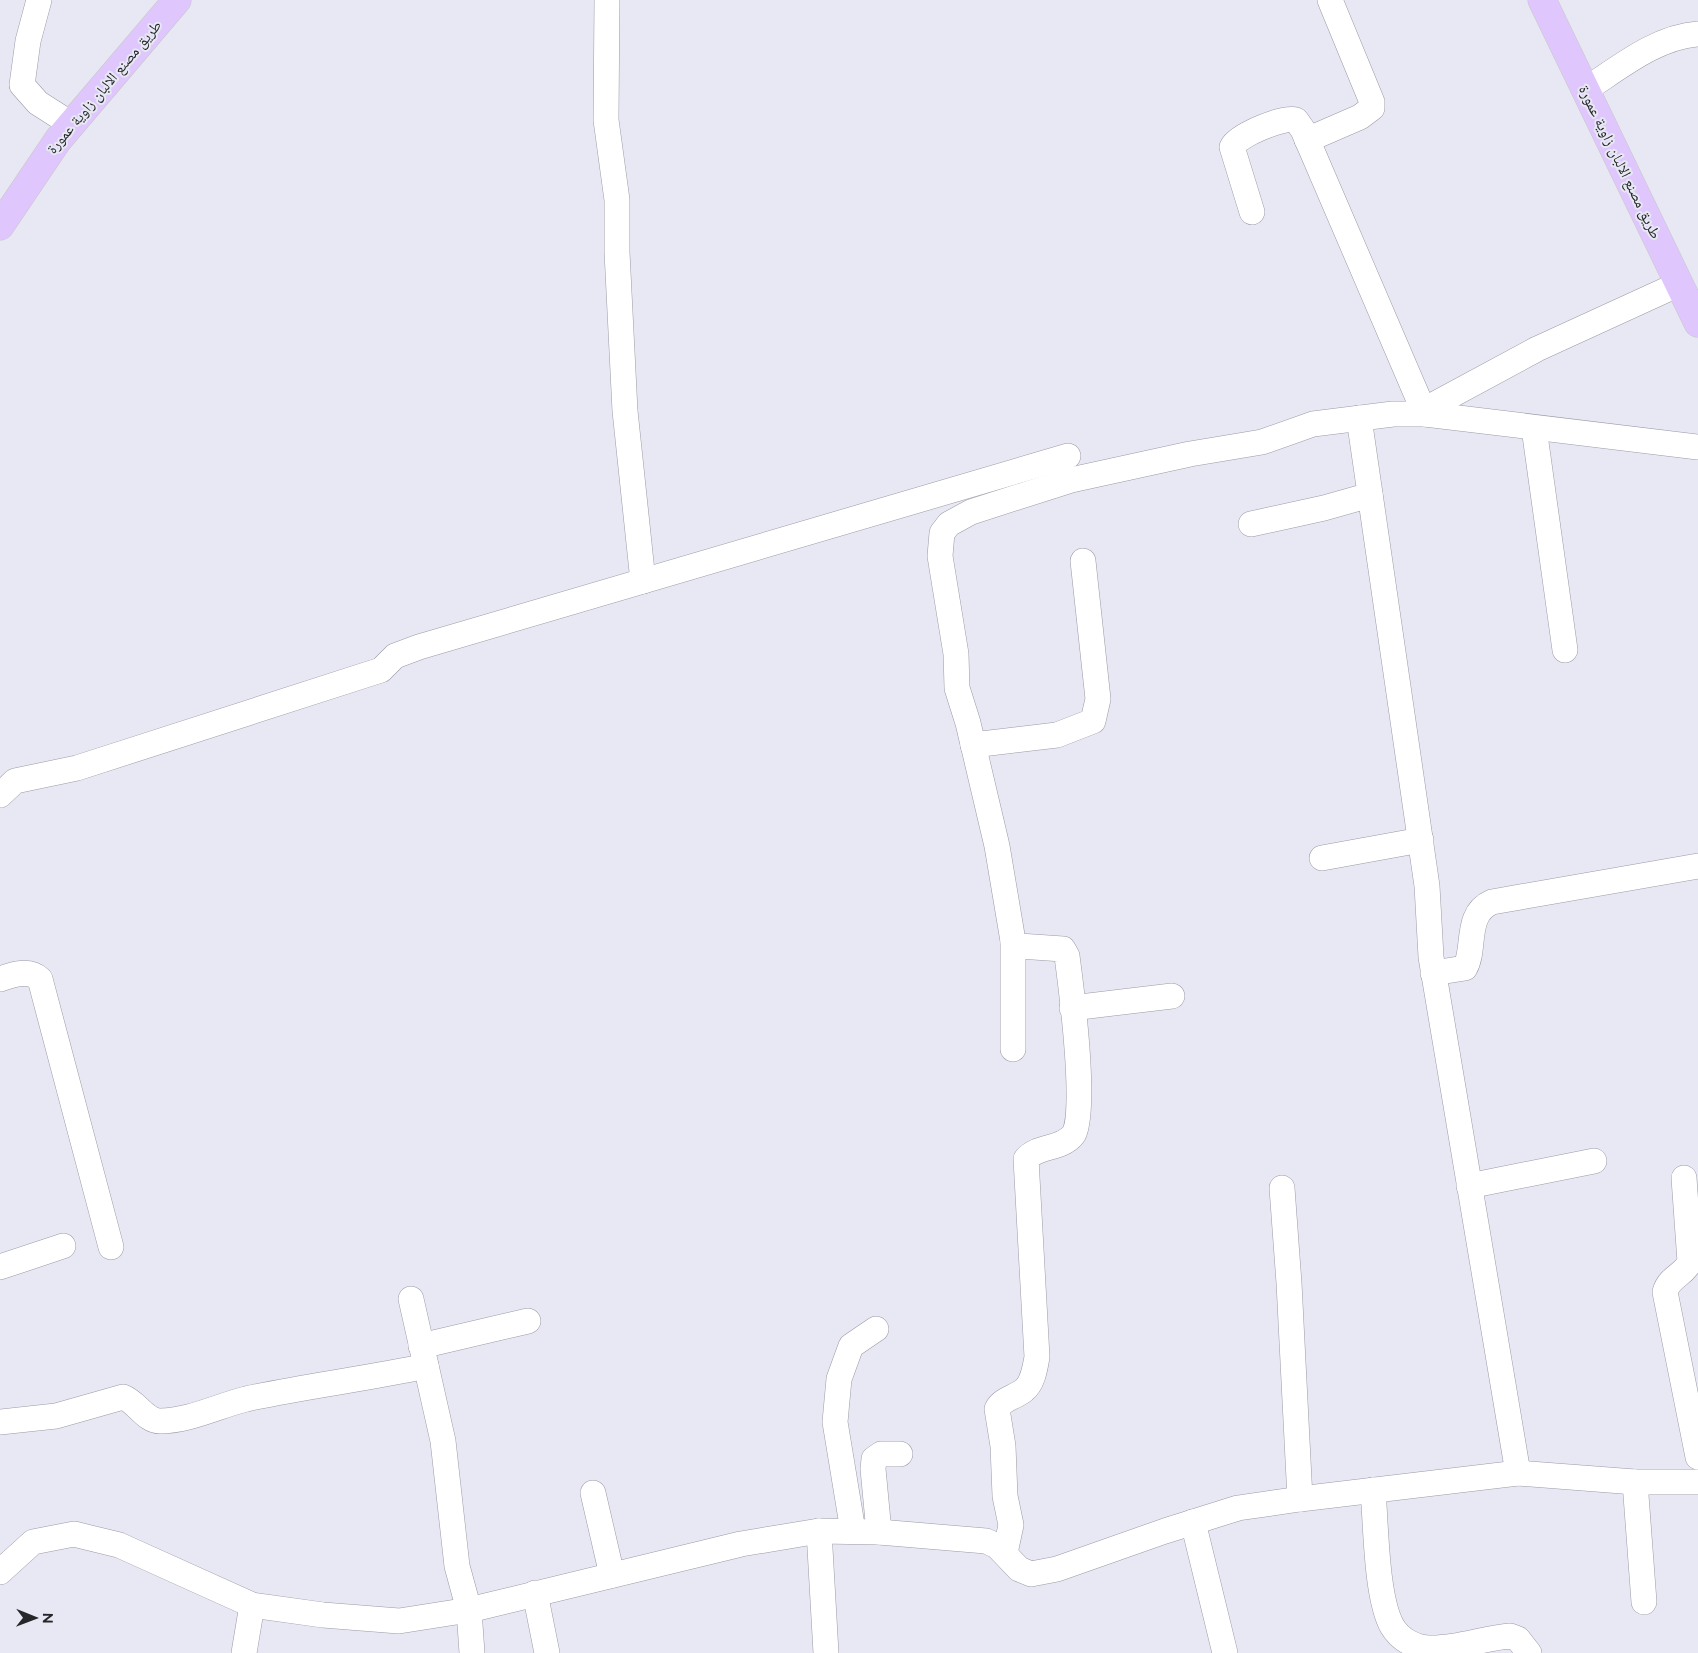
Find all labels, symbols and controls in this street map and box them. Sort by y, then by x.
street label: طريق مصنع الالبان زاوية عمورة [43,17,166,158]
street label: طريق مصنع الالبان زاوية عمورة [1574,82,1665,242]
north arrow [10,1593,60,1643]
text: N [40,1613,56,1624]

